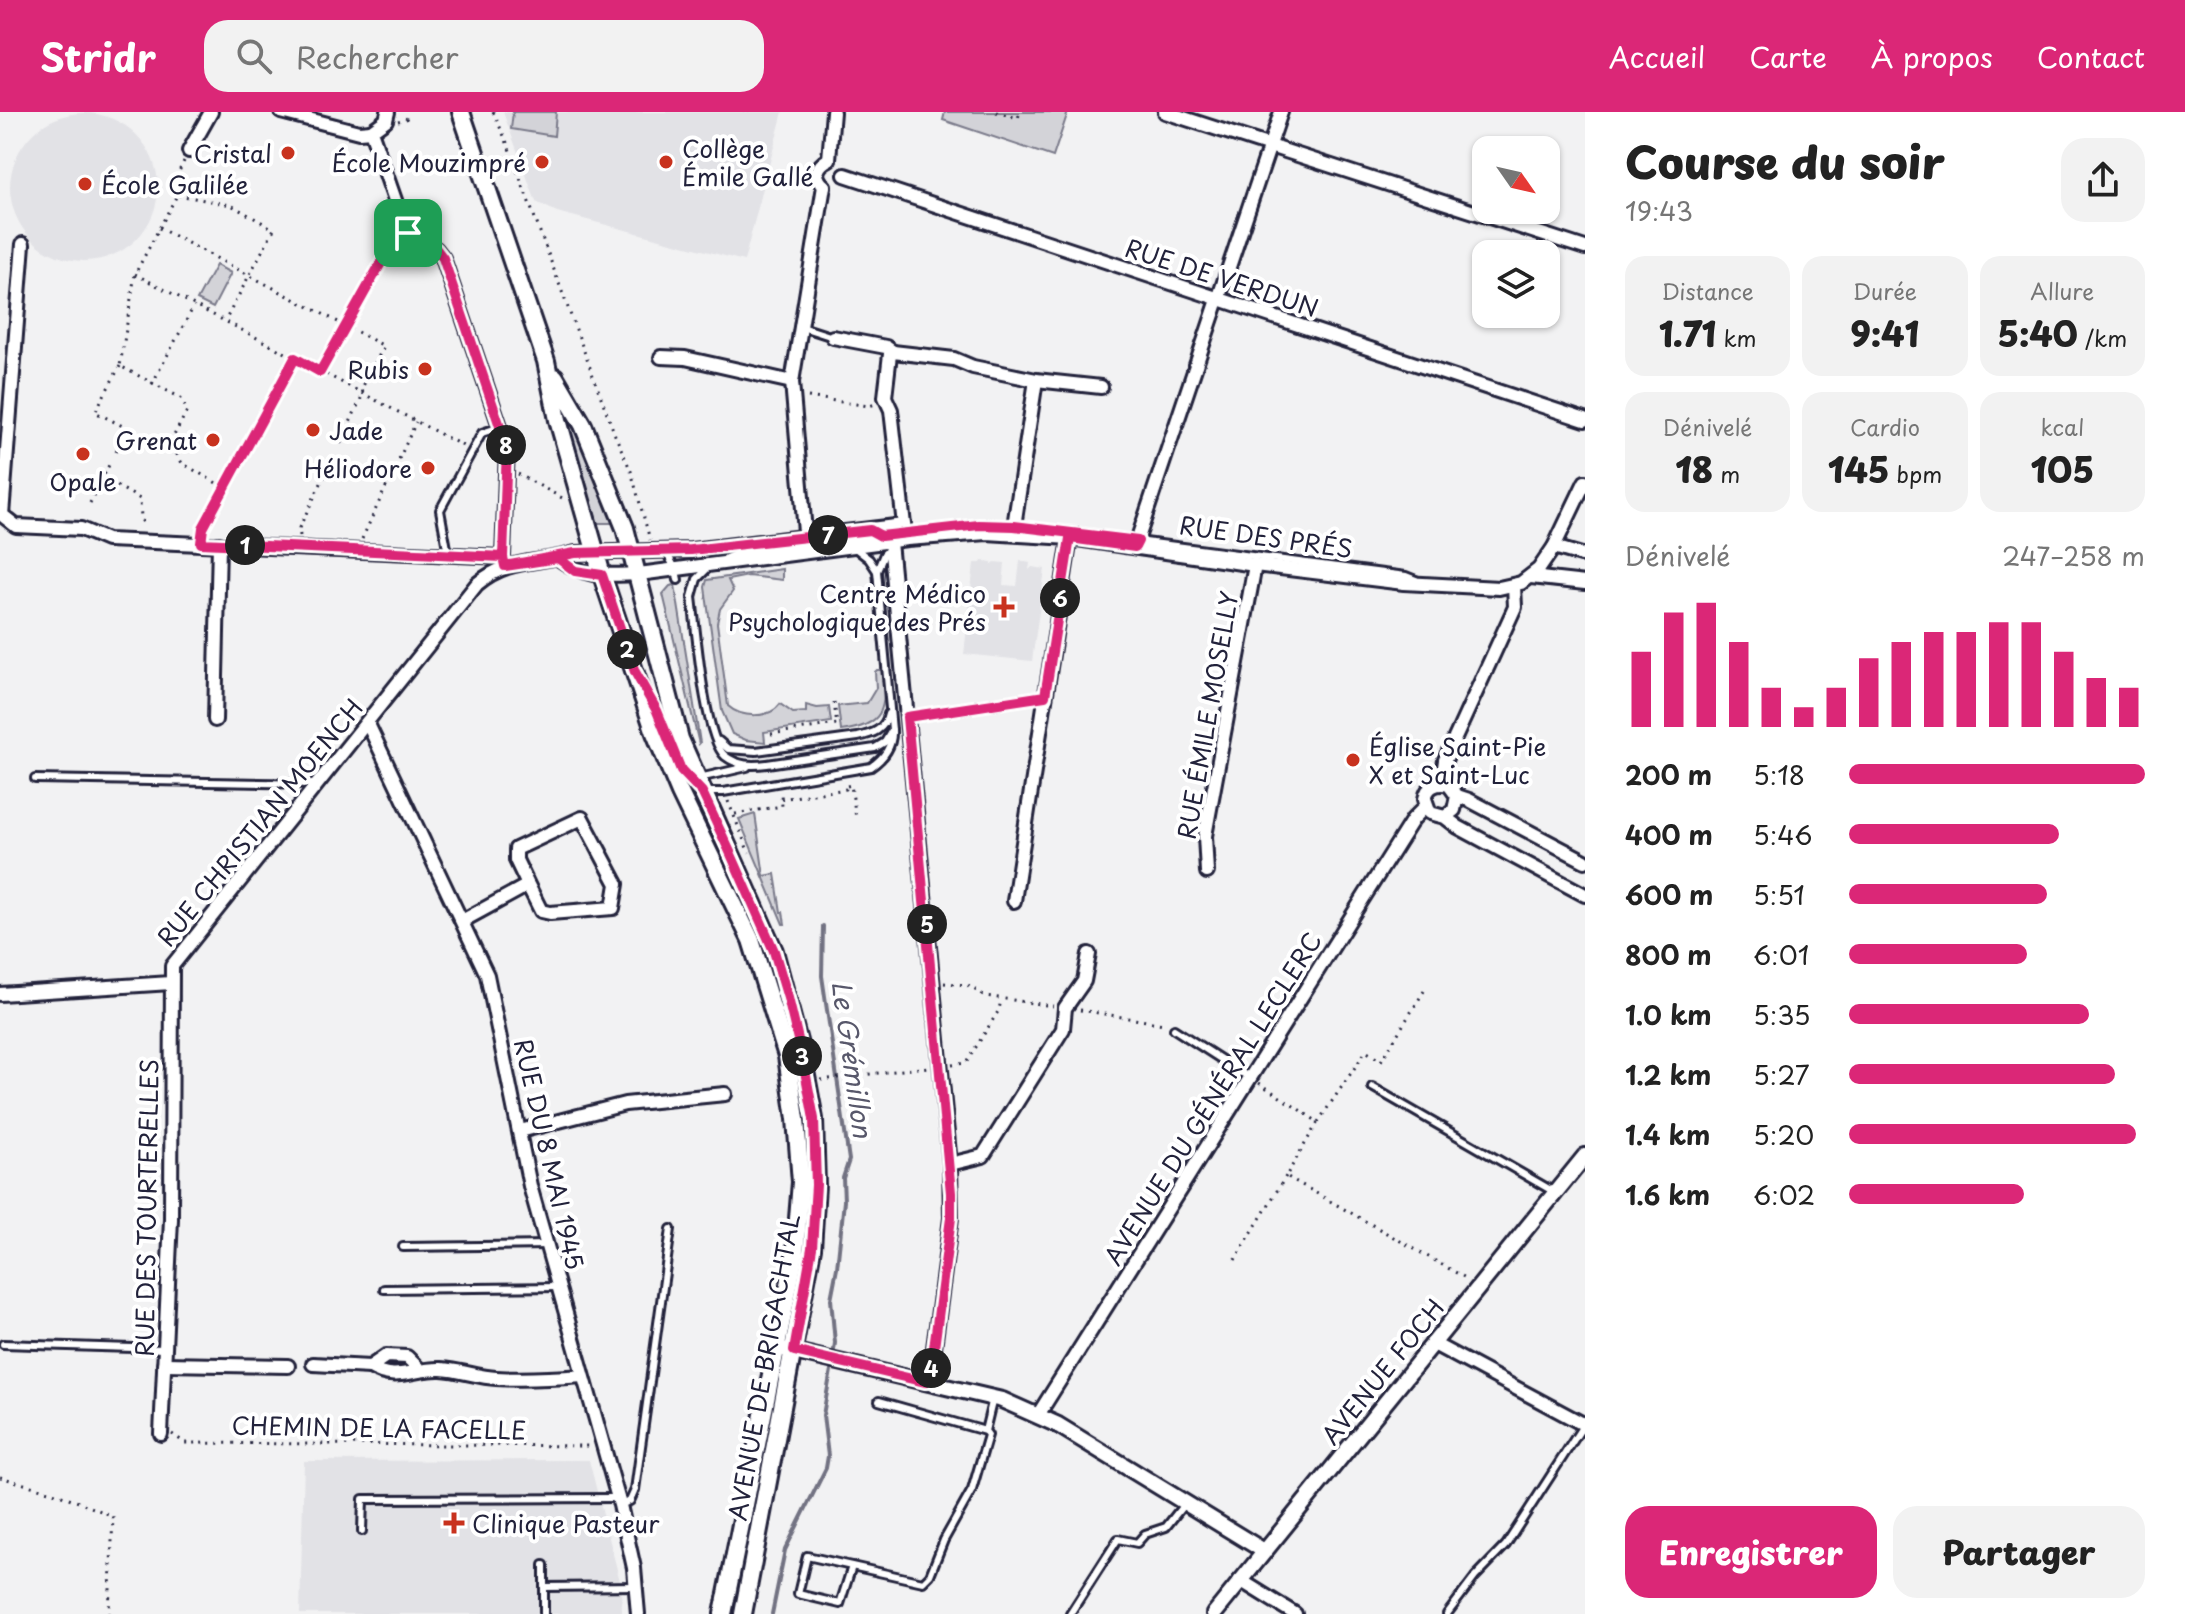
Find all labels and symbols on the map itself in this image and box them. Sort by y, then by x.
place label: Collège Émile Gallé [682,130,814,194]
place label: Cristal [194,135,272,171]
north arrow [1472,136,1560,224]
marker: Cristal [279,144,297,162]
place label: École Mouzimpré [332,144,526,180]
marker: École Mouzimpré [533,153,551,171]
marker: Collège Émile Gallé [657,153,675,171]
place label: École Galilée [101,166,249,202]
marker: École Galilée [76,175,94,193]
pin [374,199,442,267]
street label: RUE DE VERDUN [1121,229,1323,325]
place label: Rubis [348,351,409,387]
marker: Rubis [416,360,434,378]
place label: Jade [329,412,383,448]
marker: Jade [304,421,322,439]
place label: Grenat [115,422,197,458]
pin: 8 [486,425,526,465]
marker: Grenat [204,431,222,449]
marker: Opale [74,445,92,463]
place label: Héliodore [304,450,412,486]
marker: Héliodore [419,459,437,477]
place label: Opale [49,463,117,499]
street label: RUE DES PRÉS [1177,506,1355,566]
pin: 7 [808,515,848,555]
pin: 1 [225,525,265,565]
place label: Centre Médico Psychologique des Prés [728,575,986,639]
pin: 6 [1040,578,1080,618]
street label: RUE ÉMILE MOSELLY [1167,588,1247,842]
marker: Centre Médico Psychologique des Prés [993,596,1015,618]
pin: 2 [607,629,647,669]
street label: RUE CHRISTIAN MOENCH [148,690,370,954]
place label: Église Saint-Pie X et Saint-Luc [1369,728,1546,792]
marker: Église Saint-Pie X et Saint-Luc [1344,751,1362,769]
pin: 5 [907,904,947,944]
street label: AVENUE DU GÉNÉRAL LECLERC [1094,925,1330,1271]
water label: Le Grémillon [823,978,883,1141]
street label: RUE DU 8 MAI 1945 [506,1035,594,1273]
pin: 3 [782,1036,822,1076]
street label: RUE DES TOURTERELLES [125,1059,167,1357]
street label: AVENUE DE BRIGACHTAL [718,1211,808,1523]
street label: AVENUE FOCH [1312,1291,1452,1451]
pin: 4 [911,1348,951,1388]
street label: CHEMIN DE LA FACELLE [231,1406,527,1448]
place label: Clinique Pasteur [472,1505,660,1541]
marker: Clinique Pasteur [443,1512,465,1534]

